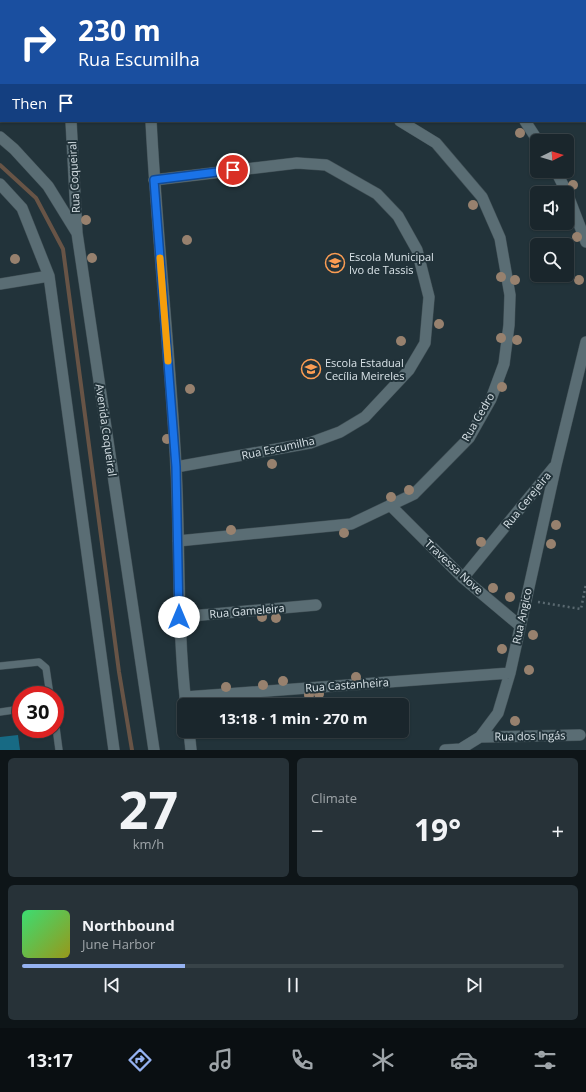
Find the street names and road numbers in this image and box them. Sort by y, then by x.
street label: Rua Coqueiral [64,141,83,213]
street label: Avenida Coqueiral [93,383,120,477]
street label: Rua Cedro [458,390,498,444]
street label: Rua Escumilha [240,432,316,463]
street label: Rua Cerejeira [499,468,554,531]
street label: Travessa Nove [422,536,487,597]
street label: Rua Angico [508,586,535,645]
street label: Rua Gameleira [209,600,285,621]
street label: Rua Castanheira [305,674,389,695]
street label: Rua dos Ingás [494,727,566,744]

